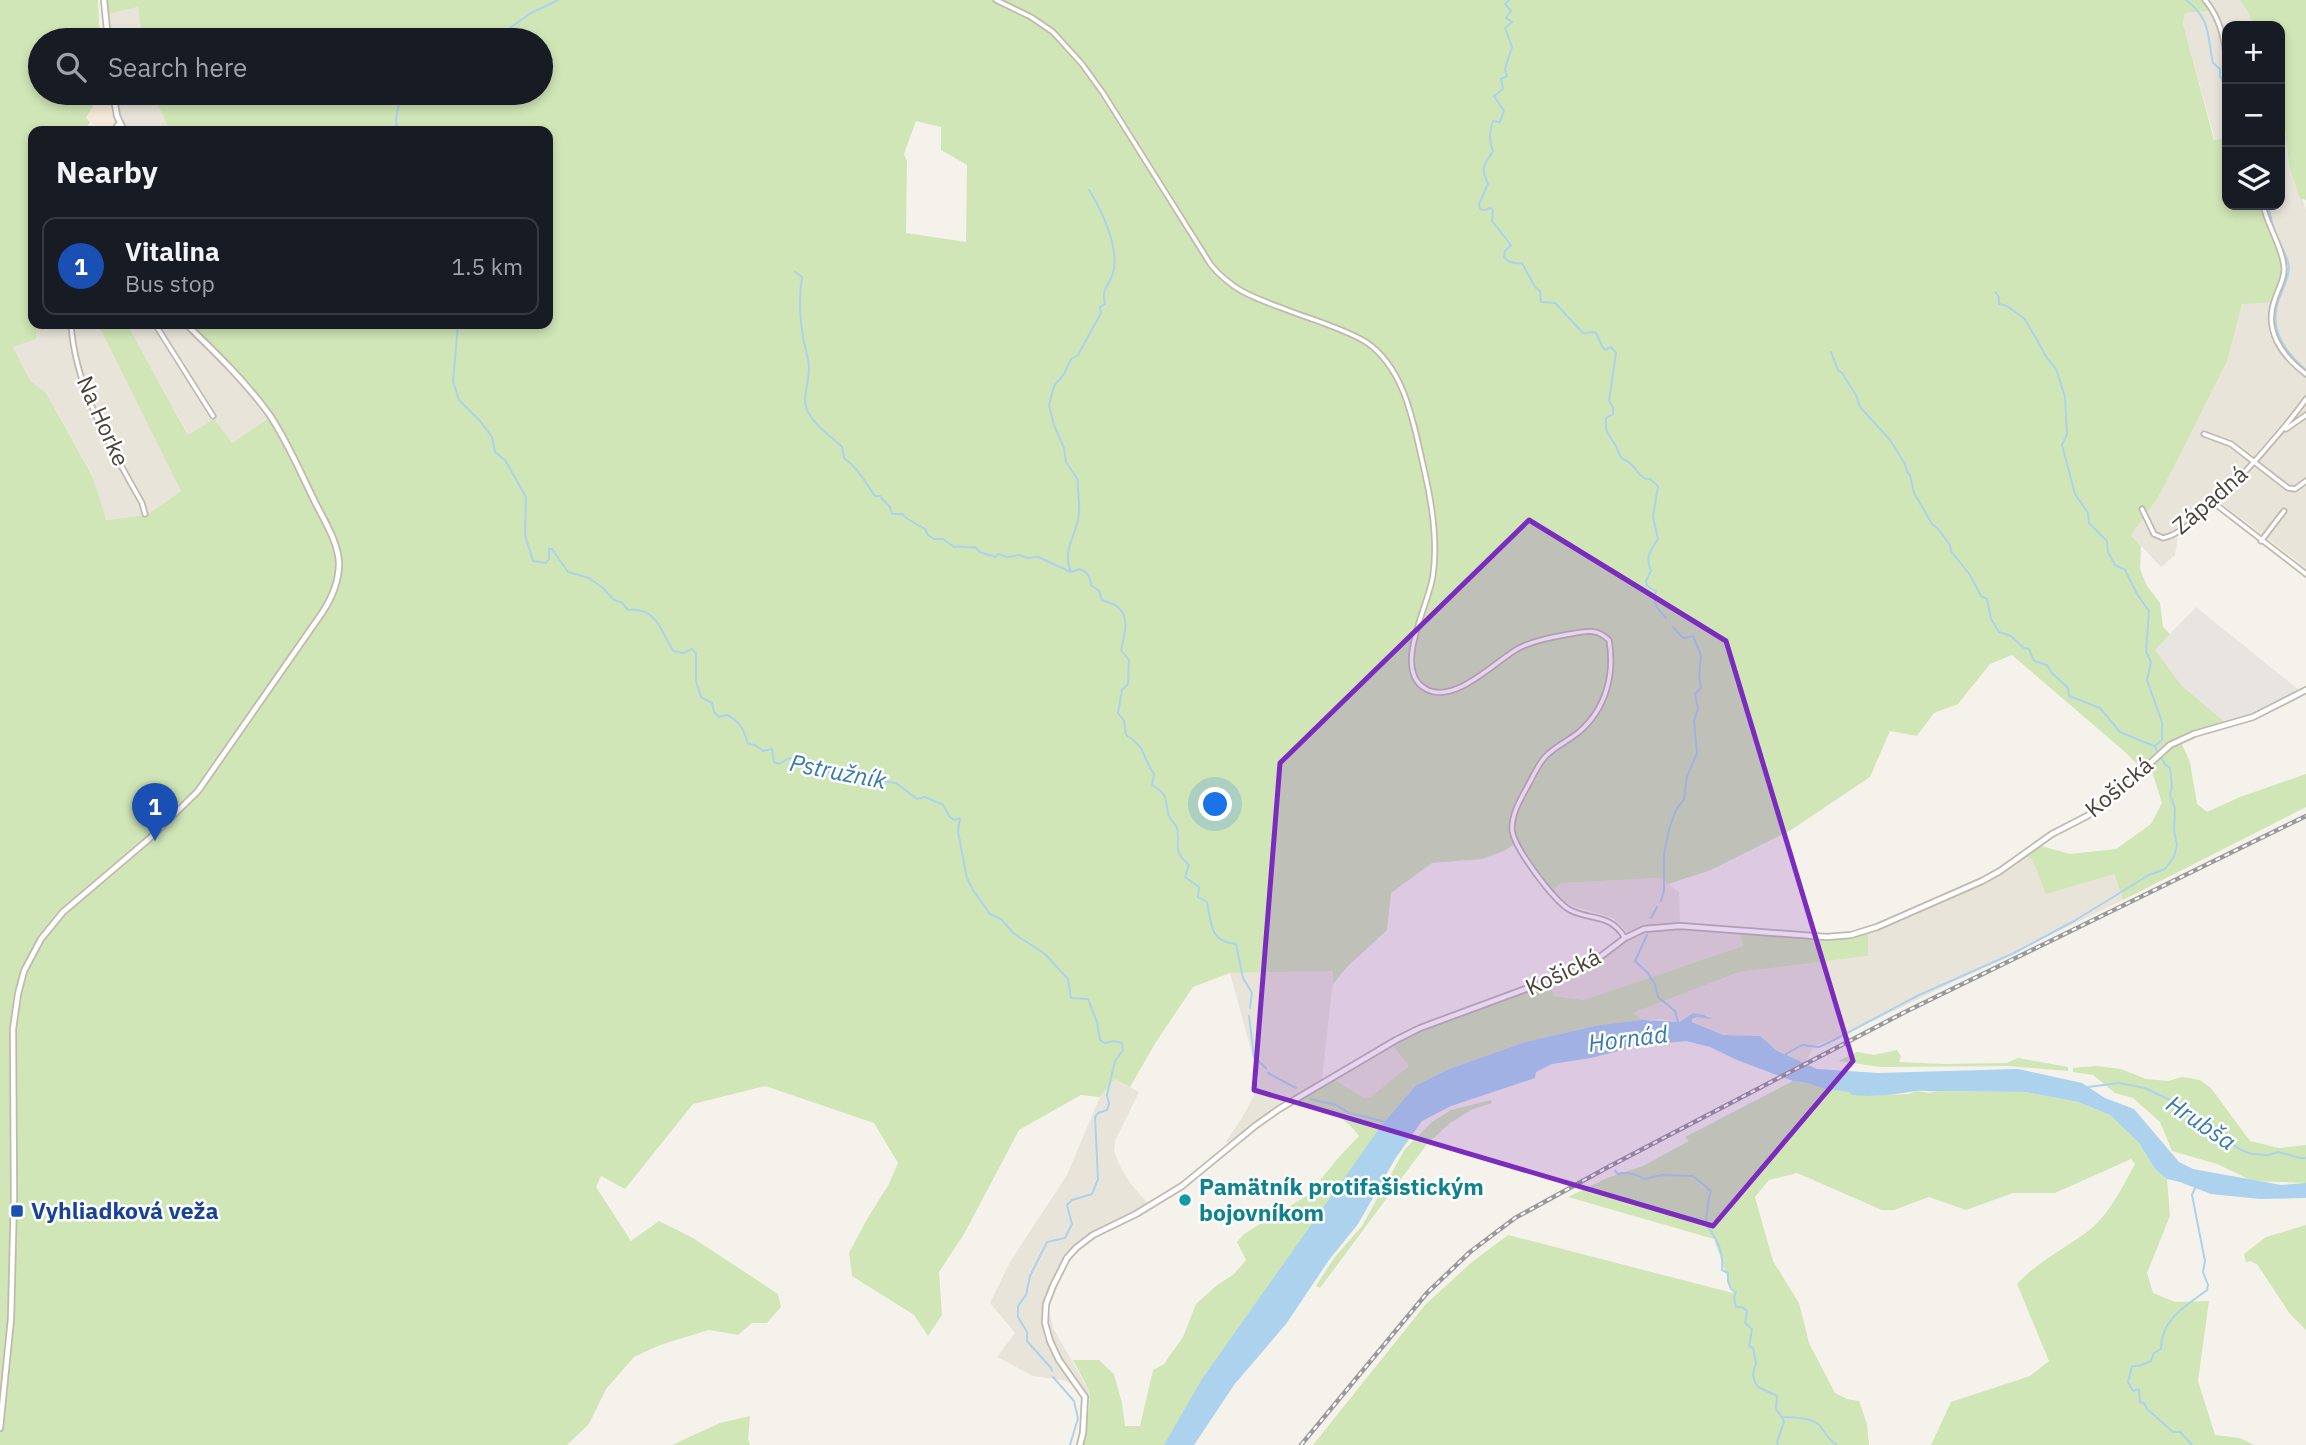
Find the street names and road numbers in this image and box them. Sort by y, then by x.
street label: Na Horke [71,371,137,471]
street label: Západná [2166,458,2253,540]
street label: Košická [2078,749,2159,823]
street label: Košická [1520,941,1605,1002]

